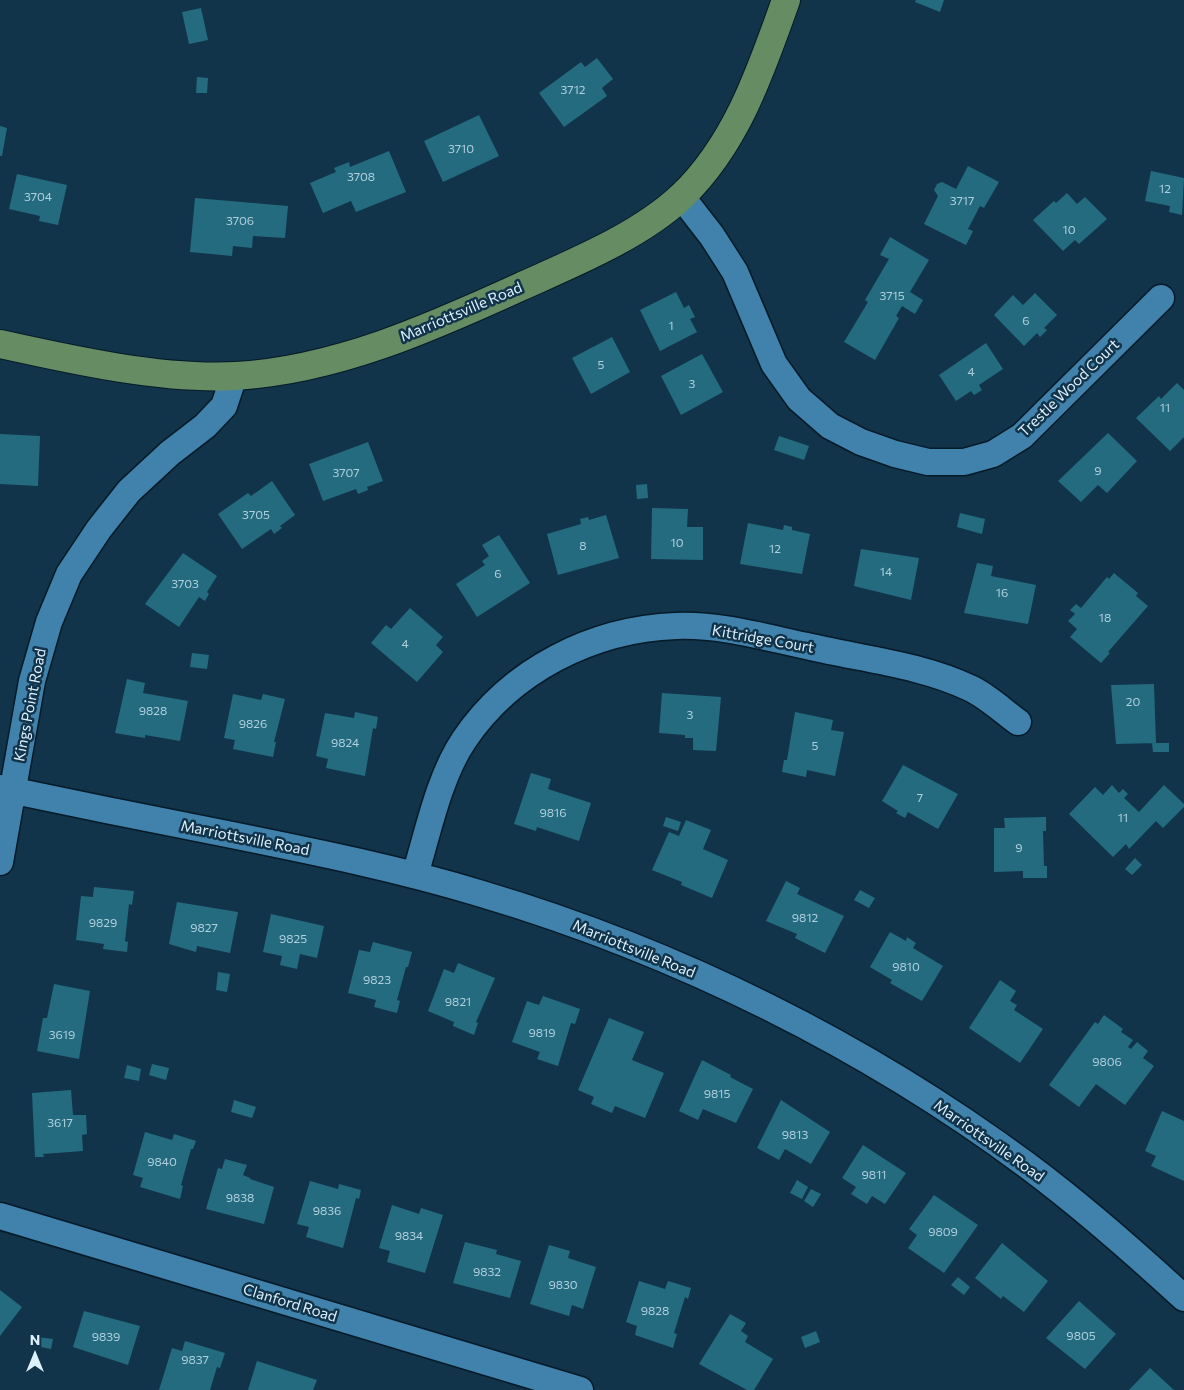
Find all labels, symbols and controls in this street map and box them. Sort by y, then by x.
house number: 3712 [561,83,585,97]
house number: 3710 [448,142,474,156]
house number: 3708 [347,170,375,184]
house number: 12 [1159,182,1171,196]
house number: 3704 [24,190,52,204]
house number: 3717 [950,194,974,208]
house number: 3706 [226,214,254,228]
house number: 10 [1063,223,1075,237]
street label: Marriottsville Road [397,278,525,346]
house number: 3715 [879,289,905,303]
house number: 6 [1022,314,1030,328]
house number: 1 [668,319,674,333]
street label: Trestle Wood Court [1015,335,1123,441]
house number: 5 [598,358,604,372]
house number: 4 [967,365,975,379]
house number: 3 [689,377,695,391]
house number: 11 [1160,401,1170,415]
house number: 9 [1094,464,1102,478]
house number: 3707 [332,466,360,480]
house number: 3705 [242,508,270,522]
house number: 10 [671,536,683,550]
house number: 8 [579,539,587,553]
house number: 12 [769,542,781,556]
house number: 14 [880,565,892,579]
house number: 6 [494,567,502,581]
house number: 3703 [171,577,199,591]
house number: 16 [996,586,1008,600]
house number: 18 [1099,611,1111,625]
street label: Kittridge Court [711,621,815,657]
house number: 4 [401,637,409,651]
street label: Kings Point Road [10,647,50,763]
house number: 20 [1126,695,1140,709]
house number: 9828 [139,704,167,718]
house number: 3 [687,708,693,722]
house number: 9826 [239,717,267,731]
house number: 9824 [331,736,359,750]
house number: 5 [812,739,818,753]
house number: 7 [917,791,923,805]
house number: 9816 [540,806,566,820]
house number: 11 [1118,811,1128,825]
street label: Marriottsville Road [179,817,311,859]
house number: 9 [1015,841,1023,855]
house number: 9812 [792,911,818,925]
house number: 9829 [89,916,117,930]
street label: Marriottsville Road [570,916,698,982]
house number: 9827 [190,921,218,935]
house number: 9825 [279,932,307,946]
house number: 9810 [892,960,920,974]
house number: 9823 [363,973,391,987]
house number: 9821 [445,995,471,1009]
house number: 9819 [529,1026,555,1040]
house number: 3619 [49,1028,75,1042]
house number: 9806 [1092,1055,1122,1069]
house number: 9815 [704,1087,730,1101]
street label: Marriottsville Road [930,1096,1048,1186]
house number: 3617 [47,1116,73,1130]
house number: 9813 [782,1128,808,1142]
house number: 9840 [147,1155,177,1169]
house number: 9811 [862,1168,886,1182]
house number: 9838 [226,1191,254,1205]
house number: 9836 [313,1204,341,1218]
house number: 9809 [928,1225,958,1239]
house number: 9834 [395,1229,423,1243]
house number: 9832 [473,1265,501,1279]
house number: 9830 [548,1278,578,1292]
street label: Clanford Road [241,1280,339,1326]
house number: 9828 [641,1304,669,1318]
house number: 9805 [1066,1329,1096,1343]
north arrow [10,1330,60,1380]
house number: 9839 [92,1330,120,1344]
text: N [30,1331,40,1348]
house number: 9837 [181,1353,209,1367]

